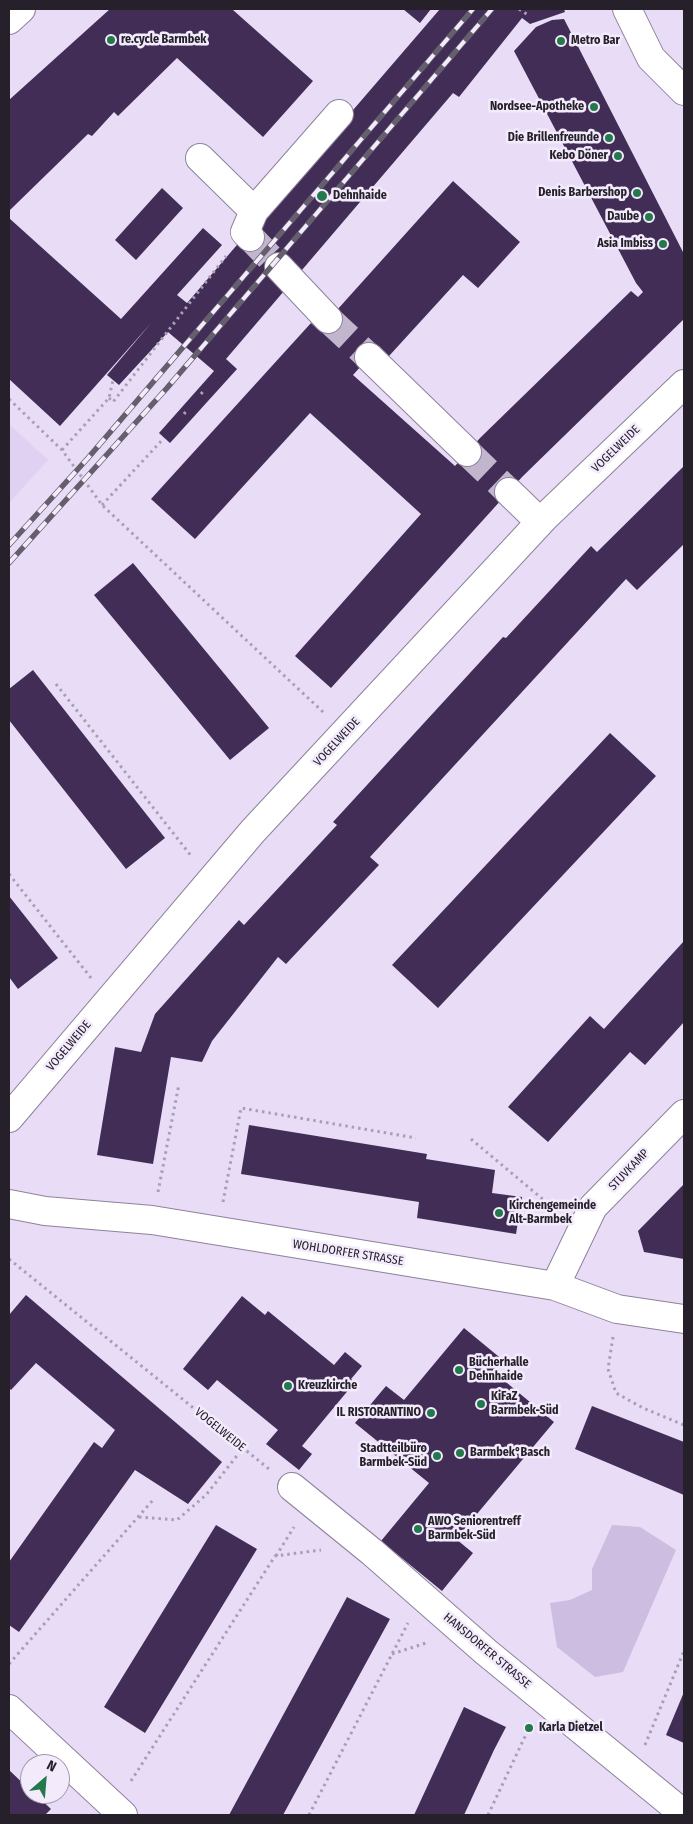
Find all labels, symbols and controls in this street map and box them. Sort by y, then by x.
place label: re.cycle Barmbek [121,33,206,47]
marker: re.cycle Barmbek [105,34,117,46]
place label: Metro Bar [571,34,620,48]
marker: Metro Bar [555,35,567,47]
place label: Nordsee-Apotheke [490,100,584,114]
marker: Nordsee-Apotheke [588,101,600,113]
place label: Die Brillenfreunde [508,131,599,145]
marker: Die Brillenfreunde [603,132,615,144]
place label: Kebo Döner [549,149,608,163]
marker: Kebo Döner [612,150,624,162]
place label: Denis Barbershop [538,186,627,200]
marker: Denis Barbershop [631,187,643,199]
marker: Dehnhaide [315,189,329,203]
place label: Dehnhaide [333,189,387,203]
place label: Daube [607,210,639,224]
marker: Daube [643,211,655,223]
place label: Asia Imbiss [597,237,653,251]
marker: Asia Imbiss [657,238,669,250]
street label: VOGELWEIDE [589,423,643,475]
street label: VOGELWEIDE [311,715,363,769]
street label: VOGELWEIDE [44,1018,94,1074]
street label: STUVKAMP [606,1146,652,1194]
place label: Kirchengemeinde Alt-Barmbek [509,1199,596,1227]
marker: Kirchengemeinde Alt-Barmbek [493,1207,505,1219]
street label: WOHLDORFER STRASSE [292,1237,404,1269]
place label: Bücherhalle Dehnhaide [469,1356,529,1384]
marker: Bücherhalle Dehnhaide [453,1364,465,1376]
place label: Kreuzkirche [298,1379,357,1393]
marker: Kreuzkirche [282,1380,294,1392]
place label: KiFaZ Barmbek-Süd [491,1390,559,1418]
marker: KiFaZ Barmbek-Süd [475,1398,487,1410]
street label: VOGELWEIDE [192,1405,248,1455]
place label: IL RISTORANTINO [336,1406,421,1420]
marker: IL RISTORANTINO [425,1407,437,1419]
place label: Stadtteilbüro Barmbek-Süd [359,1442,427,1470]
place label: Barmbek°Basch [470,1446,550,1460]
marker: Barmbek°Basch [454,1447,466,1459]
marker: Stadtteilbüro Barmbek-Süd [431,1450,443,1462]
place label: AWO Seniorentreff Barmbek-Süd [428,1515,521,1543]
marker: AWO Seniorentreff Barmbek-Süd [412,1523,424,1535]
street label: HANSDORFER STRASSE [440,1610,534,1692]
place label: Karla Dietzel [539,1721,603,1735]
marker: Karla Dietzel [523,1722,535,1734]
north arrow [20,1754,70,1804]
text: N [44,1757,59,1776]

